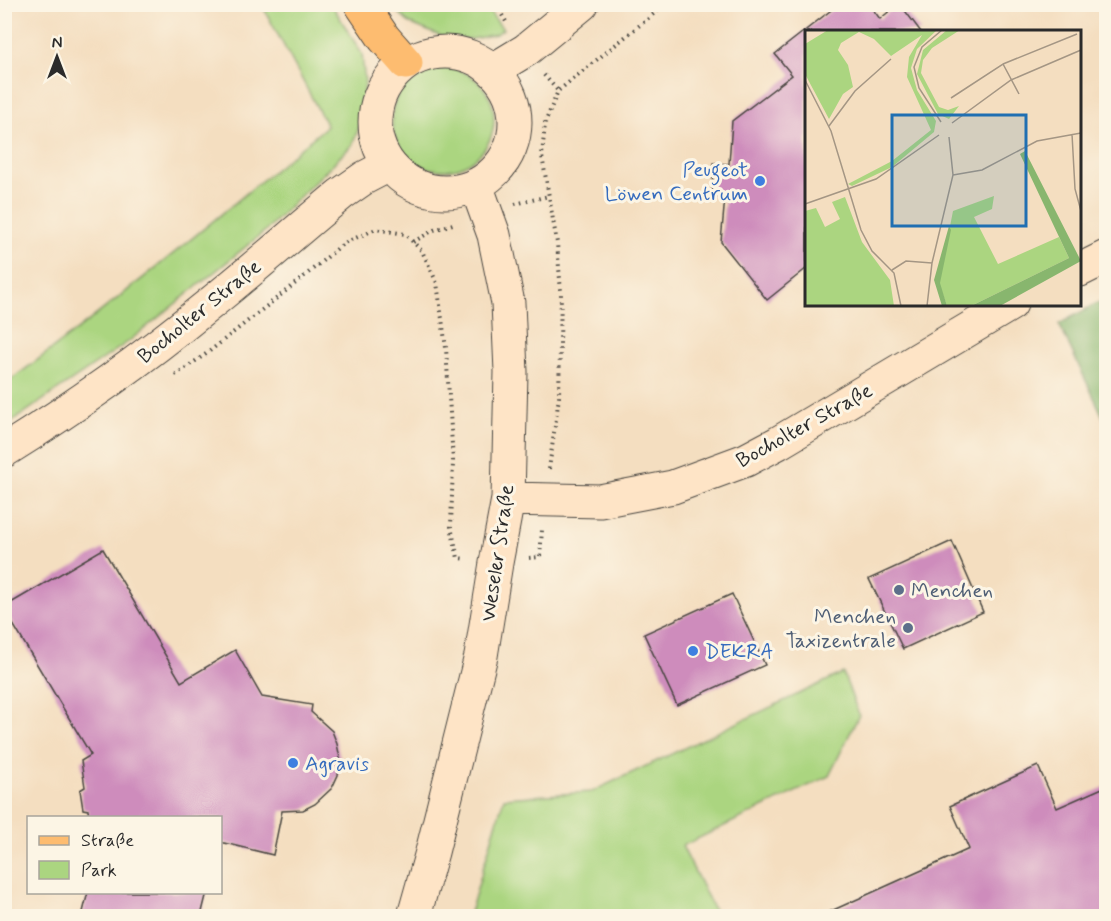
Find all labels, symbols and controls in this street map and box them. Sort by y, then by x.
north arrow [27,27,87,87]
inset map [805,30,1081,306]
text: N [52,33,62,54]
place label: Peugeot Löwen Centrum [605,156,748,208]
marker: Peugeot Löwen Centrum [753,174,767,188]
street label: Bocholter Straße [132,253,267,370]
street label: Bocholter Straße [731,377,878,475]
street label: Weseler Straße [475,483,521,623]
place label: Menchen [911,577,993,605]
marker: Menchen [892,583,906,597]
place label: Menchen Taxizentrale [786,603,896,655]
marker: Menchen Taxizentrale [901,621,915,635]
place label: DEKRA [705,638,774,666]
marker: DEKRA [686,644,700,658]
place label: Agravis [305,750,369,778]
marker: Agravis [286,756,300,770]
legend [27,816,222,894]
text: Straße [81,829,134,853]
text: Park [81,859,117,883]

